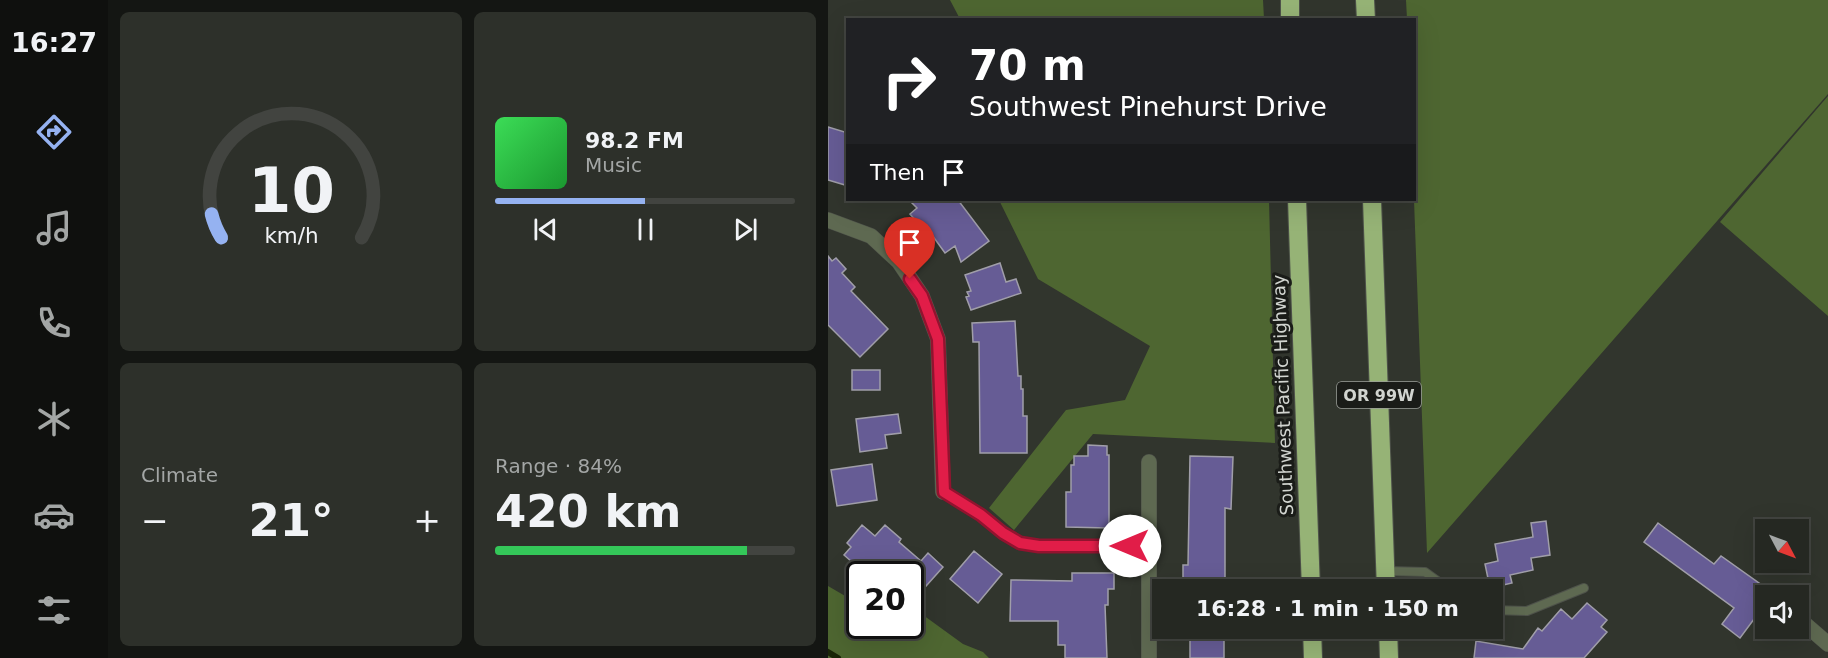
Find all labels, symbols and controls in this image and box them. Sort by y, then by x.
text: 16:27 [11,27,97,58]
text: 70 m [969,41,1086,90]
icon: right [870,42,948,120]
text: Southwest Pinehurst Drive [969,91,1327,122]
icon: directions [33,111,75,153]
text: 98.2 FM [585,128,684,153]
text: Music [585,153,642,177]
text: 10 [248,155,334,228]
icon: arrive [937,156,970,189]
text: Then [870,160,925,185]
icon: music [33,207,75,249]
icon: previous [529,213,562,246]
icon: pause [629,213,662,246]
icon: next [729,213,762,246]
pin [884,217,935,279]
text: km/h [264,224,318,249]
icon: arrive [893,226,926,259]
street label: Southwest Pacific Highway [1268,274,1297,516]
icon: phone [33,302,75,344]
road number: OR 99W [1337,382,1421,408]
icon: climate [33,398,75,440]
text: Range · 84% [495,454,622,478]
text: Climate [141,463,218,487]
text: 420 km [495,485,681,538]
icon: car [33,494,75,536]
text: 21° [248,494,334,547]
text: − [141,501,169,540]
text: + [413,501,441,540]
position arrow [1098,514,1162,578]
north arrow [1755,519,1809,573]
map controls [1755,519,1809,639]
speed limit sign: 20 [846,561,924,639]
button: sound [1755,585,1809,639]
icon: filters [33,589,75,631]
text: 16:28 · 1 min · 150 m [1196,596,1459,621]

